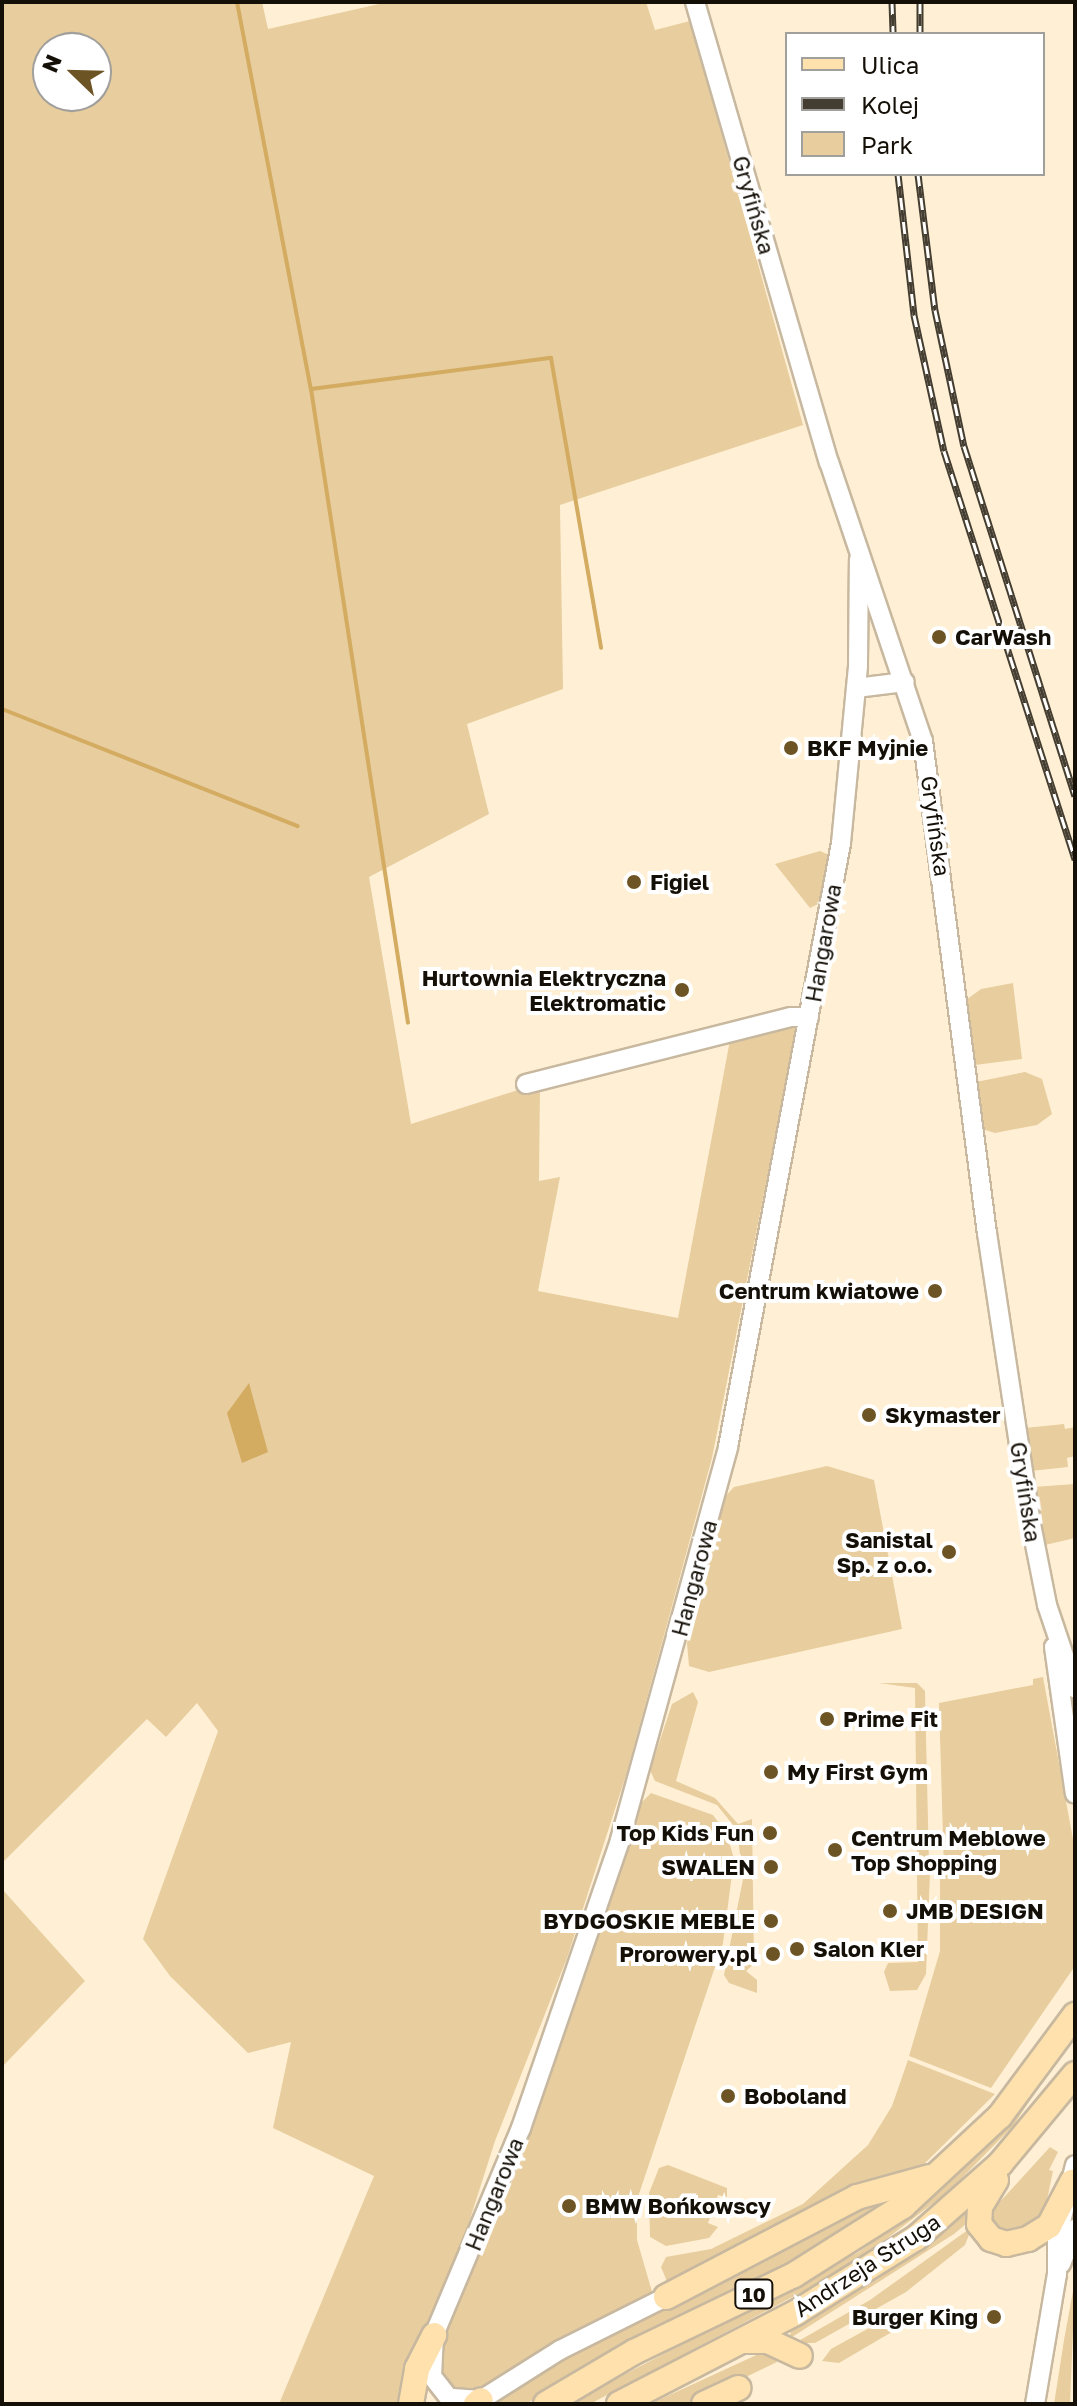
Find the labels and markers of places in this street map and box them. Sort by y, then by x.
place label: CarWash [955,624,1051,650]
marker: CarWash [930,628,948,646]
place label: BKF Myjnie [807,735,928,761]
marker: BKF Myjnie [782,739,800,757]
place label: Figiel [650,869,709,895]
marker: Figiel [625,873,643,891]
place label: Hurtownia Elektryczna Elektromatic [422,964,666,1016]
marker: Hurtownia Elektryczna Elektromatic [673,981,691,999]
place label: Centrum kwiatowe [719,1278,919,1304]
marker: Centrum kwiatowe [926,1282,944,1300]
place label: Skymaster [885,1402,1000,1428]
marker: Skymaster [860,1406,878,1424]
place label: Sanistal Sp. z o.o. [836,1526,933,1578]
marker: Sanistal Sp. z o.o. [940,1543,958,1561]
place label: Prime Fit [843,1706,938,1732]
marker: Prime Fit [818,1710,836,1728]
place label: My First Gym [787,1759,928,1785]
marker: My First Gym [762,1763,780,1781]
place label: Top Kids Fun [616,1820,754,1846]
marker: Top Kids Fun [761,1824,779,1842]
place label: Centrum Meblowe Top Shopping [851,1824,1046,1876]
marker: Centrum Meblowe Top Shopping [826,1841,844,1859]
place label: SWALEN [661,1854,755,1880]
marker: SWALEN [762,1858,780,1876]
place label: JMB DESIGN [906,1898,1044,1924]
marker: JMB DESIGN [881,1902,899,1920]
place label: BYDGOSKIE MEBLE [543,1908,755,1934]
marker: BYDGOSKIE MEBLE [762,1912,780,1930]
place label: Salon Kler [813,1936,924,1962]
marker: Salon Kler [788,1940,806,1958]
place label: Prorowery.pl [619,1941,757,1967]
marker: Prorowery.pl [764,1945,782,1963]
place label: Boboland [744,2083,846,2109]
marker: Boboland [719,2087,737,2105]
place label: BMW Bońkowscy [585,2193,771,2219]
marker: BMW Bońkowscy [560,2197,578,2215]
place label: Burger King [852,2304,978,2330]
marker: Burger King [985,2308,1003,2326]

